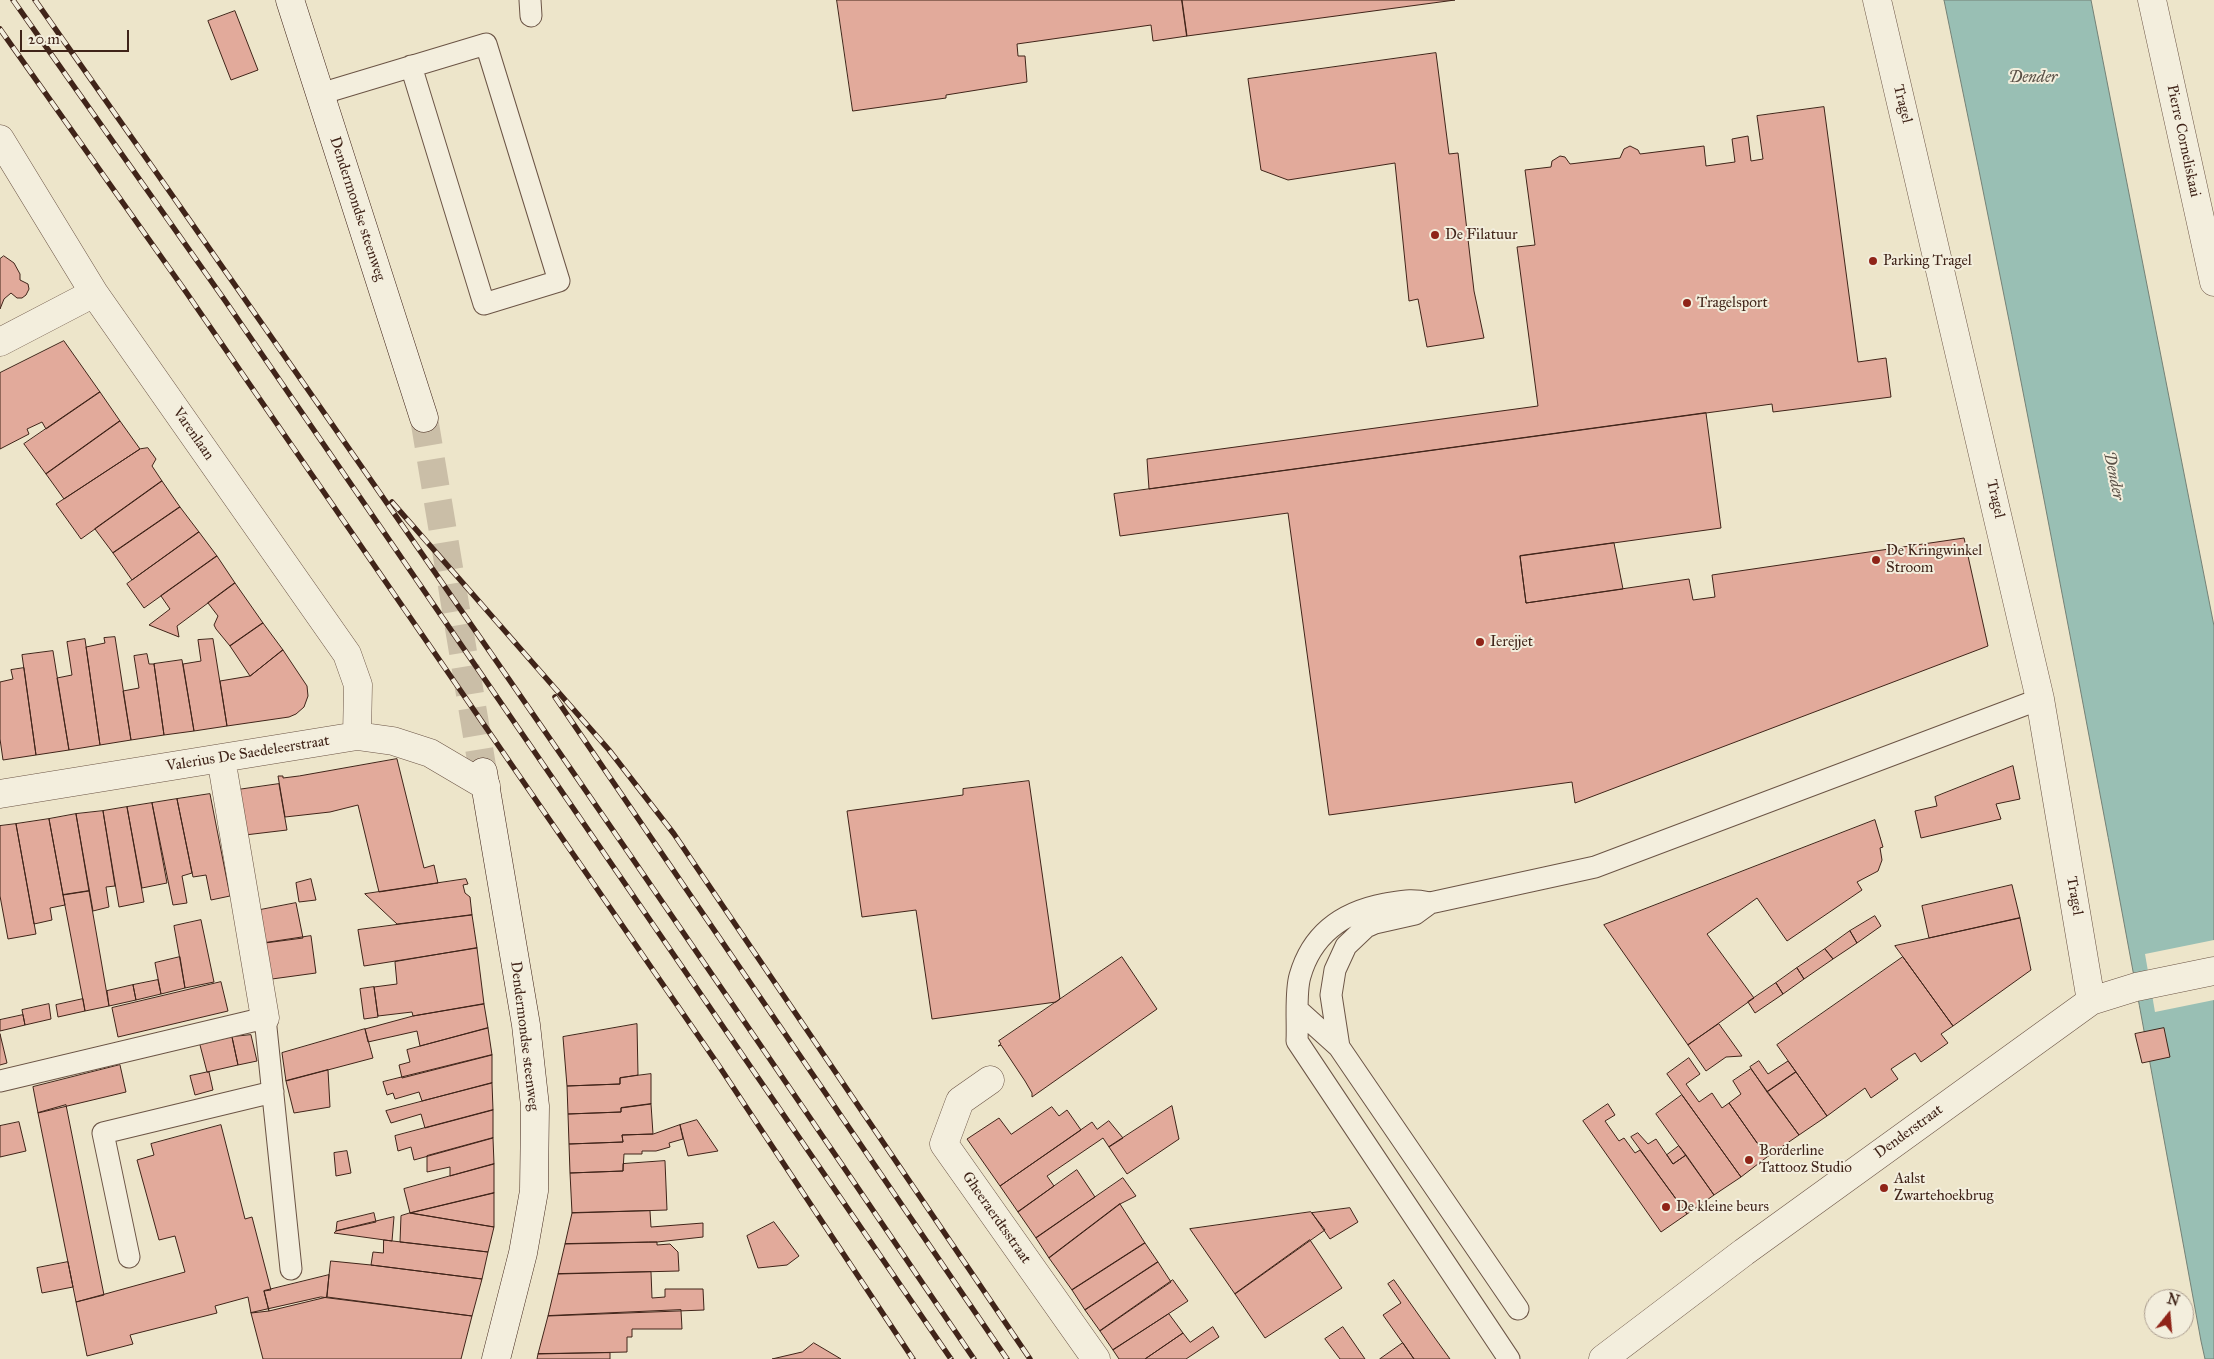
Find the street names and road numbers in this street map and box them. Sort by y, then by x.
street label: Tragel [1889,83,1915,125]
street label: Pierre Corneliskaai [2162,83,2204,199]
street label: Dendermondse steenweg [325,135,389,283]
street label: Varenlaan [168,404,218,464]
street label: Tragel [1982,478,2008,520]
street label: Valerius De Saedeleerstraat [165,732,331,776]
street label: Tragel [2062,875,2086,917]
street label: Dendermondse steenweg [506,960,542,1112]
street label: Denderstraat [1871,1101,1947,1163]
street label: Gheeraerdtsstraat [958,1169,1034,1267]

